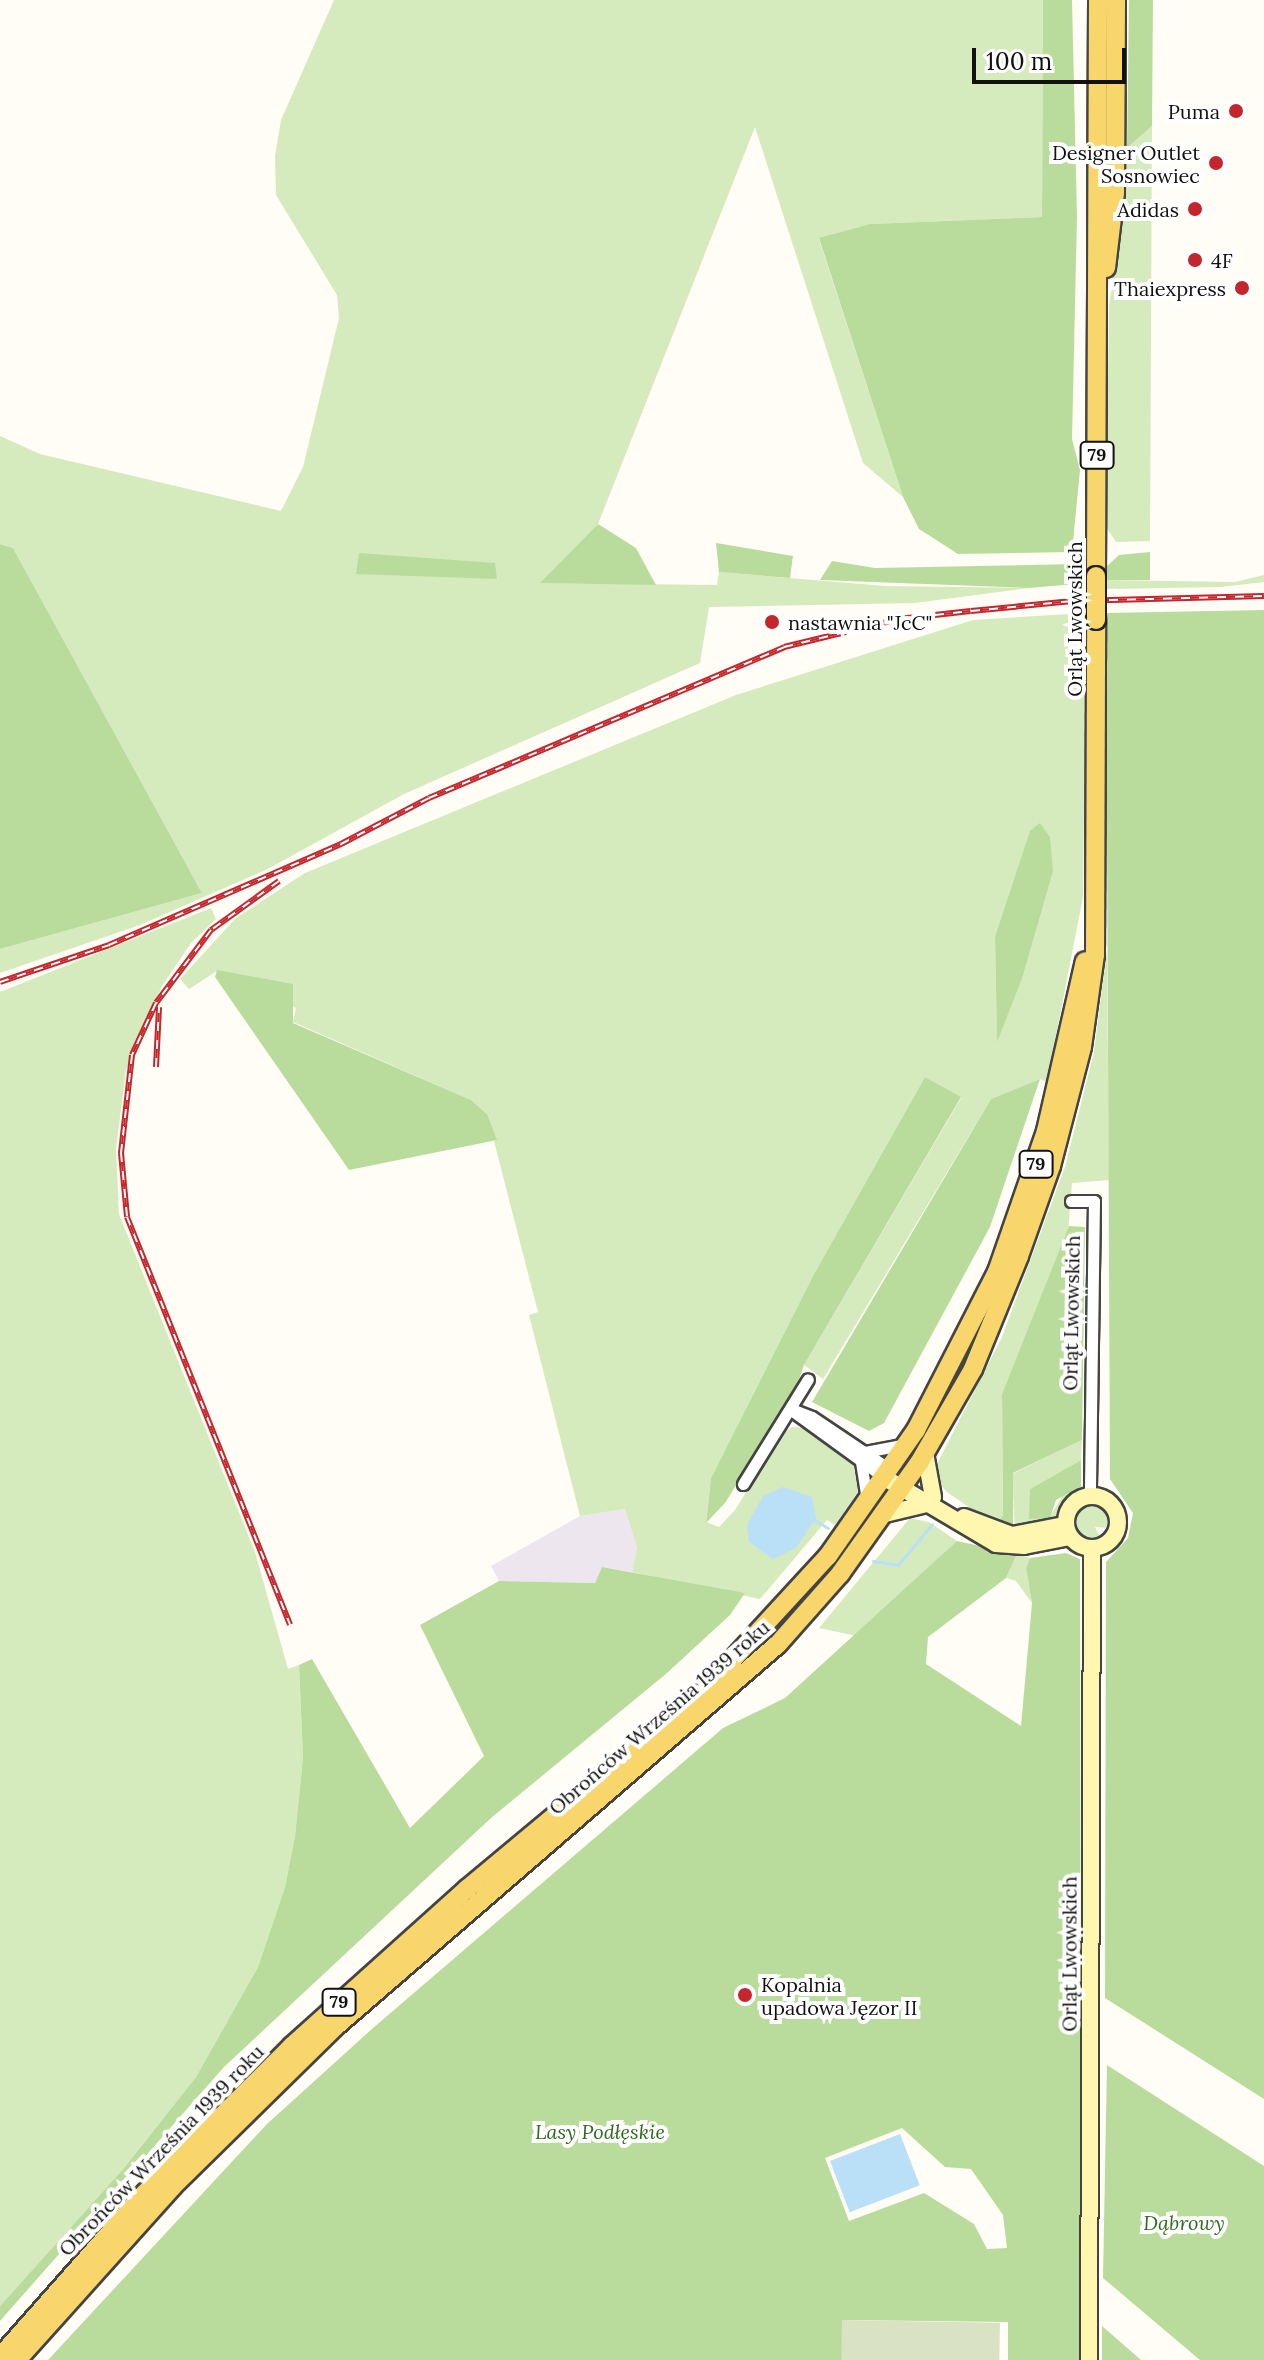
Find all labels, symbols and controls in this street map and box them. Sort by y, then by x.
scale bar [976,32,1130,82]
text: 100 m [986,46,1052,77]
place label: Puma [1168,99,1220,123]
marker: Puma [1227,102,1245,120]
place label: Designer Outlet Sosnowiec [1052,140,1200,187]
marker: Designer Outlet Sosnowiec [1207,154,1225,172]
place label: Adidas [1117,197,1179,221]
marker: Adidas [1186,200,1204,218]
place label: 4F [1211,248,1233,272]
marker: 4F [1186,251,1204,269]
place label: Thaiexpress [1114,276,1226,300]
marker: Thaiexpress [1233,279,1251,297]
road number: 79 [1079,441,1115,469]
street label: Orląt Lwowskich [1062,541,1086,697]
place label: nastawnia "JcC" [788,610,932,634]
marker: nastawnia "JcC" [763,613,781,631]
road number: 79 [1018,1150,1054,1178]
street label: Orląt Lwowskich [1058,1235,1084,1391]
street label: Obrońców Września 1939 roku [544,1615,774,1819]
street label: Orląt Lwowskich [1057,1876,1081,2032]
place label: Kopalnia upadowa Jęzor II [761,1972,917,2019]
marker: Kopalnia upadowa Jęzor II [736,1986,754,2004]
road number: 79 [321,1988,357,2016]
street label: Obrońców Września 1939 roku [54,2039,268,2261]
park label: Lasy Podłęskie [535,2119,665,2143]
park label: Dąbrowy [1143,2210,1225,2234]

